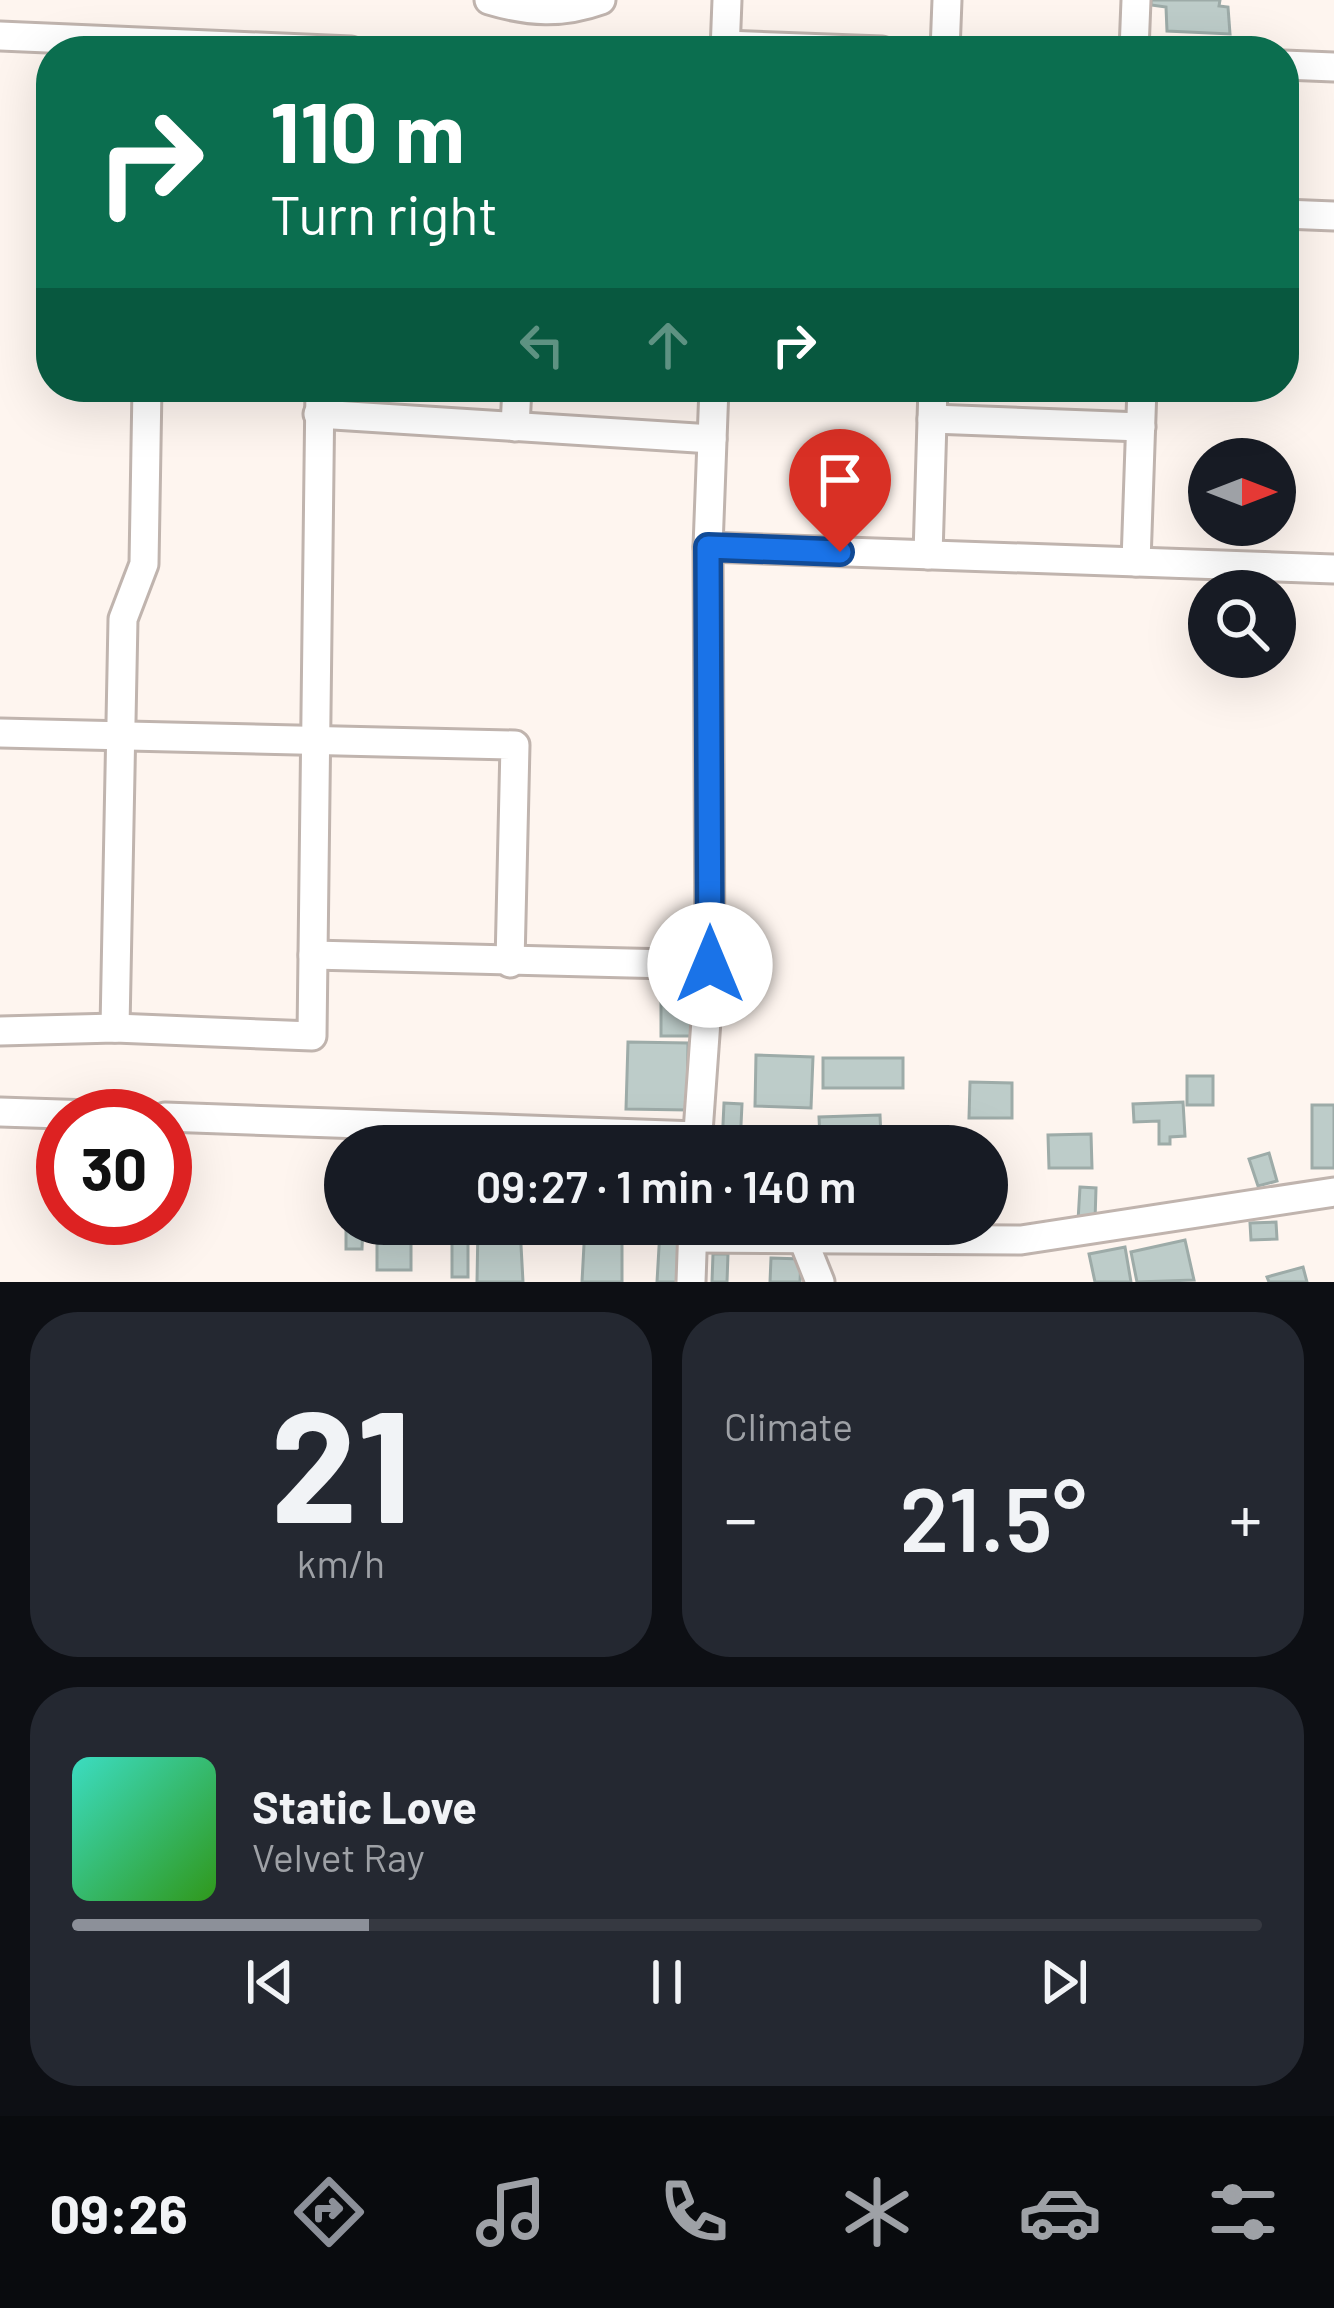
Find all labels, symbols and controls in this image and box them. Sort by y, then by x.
text: 110 m [270,79,465,180]
icon: right [72,84,228,240]
text: Turn right [270,181,498,246]
icon: left [509,312,575,378]
icon: ahead [635,312,701,378]
icon: right [761,312,827,378]
pin [789,429,891,552]
north arrow [1188,438,1296,546]
map controls [1188,438,1296,678]
icon: arrive [807,447,873,513]
button: search [1188,570,1296,678]
position arrow [647,902,773,1028]
speed limit sign: 30 [36,1089,192,1245]
text: 09:27 · 1 min · 140 m [476,1158,856,1212]
text: 21 [270,1367,412,1554]
text: Climate [724,1402,853,1449]
text: 21.5° [900,1462,1086,1570]
text: − [724,1477,757,1556]
text: + [1229,1477,1262,1556]
text: km/h [297,1539,385,1586]
text: Static Love [252,1779,477,1833]
text: Velvet Ray [252,1833,425,1880]
icon: previous [237,1949,303,2015]
icon: pause [634,1949,700,2015]
icon: next [1031,1949,1097,2015]
icon: directions [287,2170,371,2254]
icon: music [469,2170,553,2254]
icon: phone [652,2170,736,2254]
icon: climate [835,2170,919,2254]
icon: car [1018,2170,1102,2254]
icon: filters [1201,2170,1285,2254]
text: 09:26 [49,2180,188,2245]

